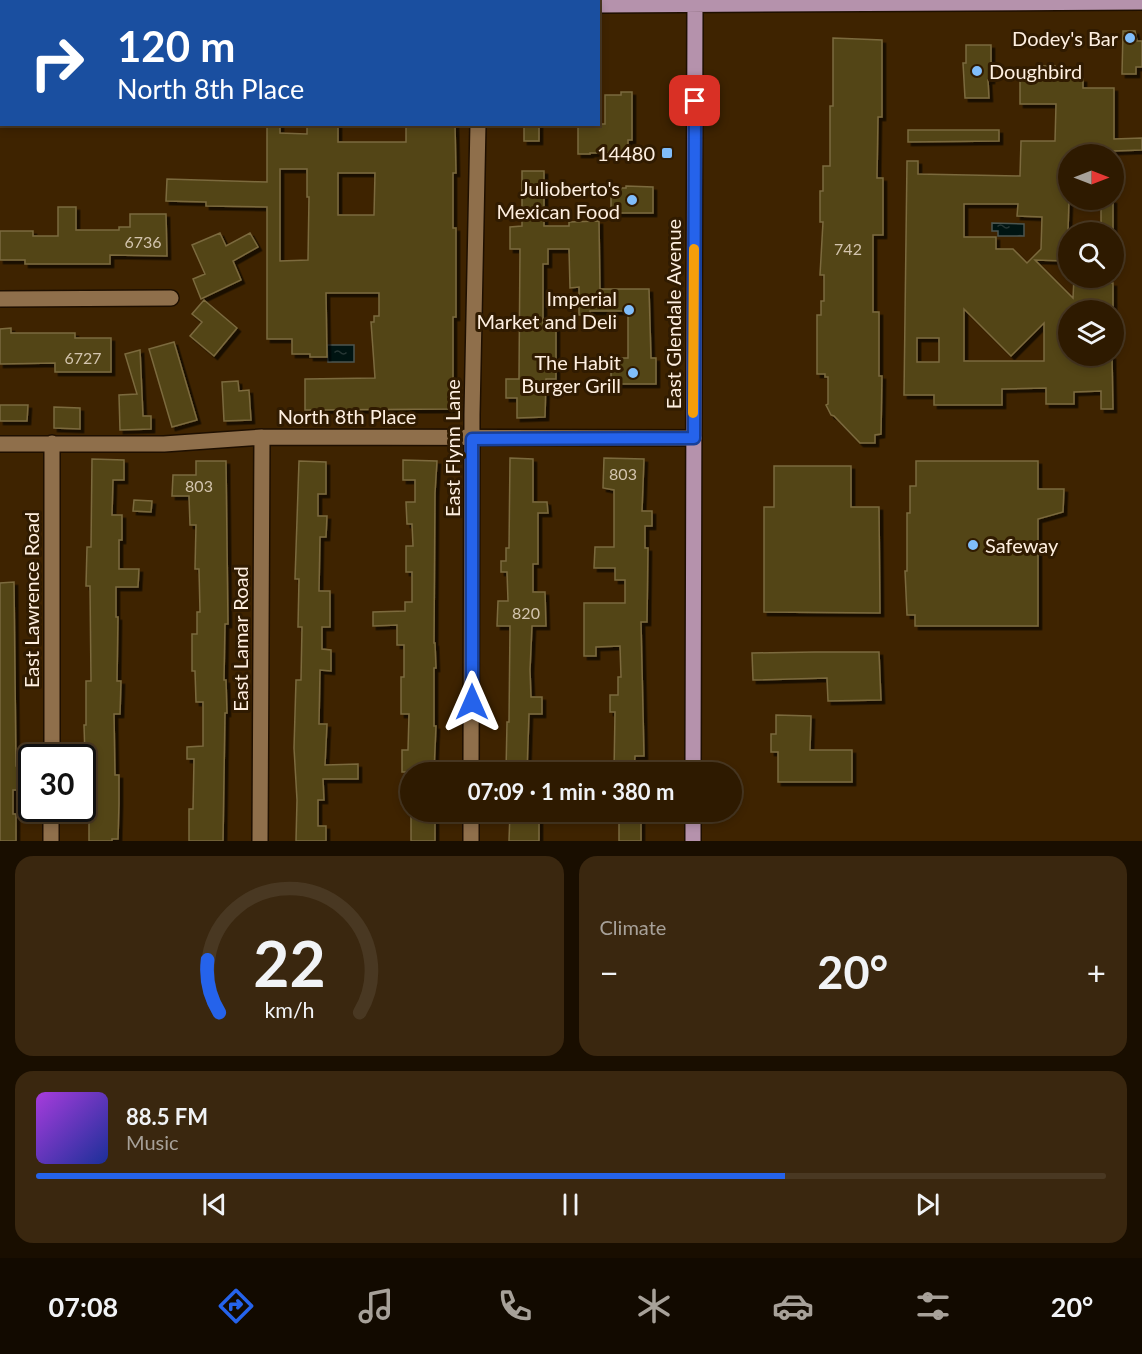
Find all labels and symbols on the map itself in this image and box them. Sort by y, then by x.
place label: Dodey's Bar [1012,26,1119,50]
marker: Dodey's Bar [1123,31,1137,45]
place label: Doughbird [989,59,1082,83]
marker: Doughbird [970,64,984,78]
pin [669,75,720,126]
place label: 14480 [597,141,655,165]
north arrow [1058,144,1124,210]
marker: 14480 [660,146,674,160]
place label: Julioberto's Mexican Food [496,176,620,223]
marker: Julioberto's Mexican Food [625,193,639,207]
street label: East Glendale Avenue [661,219,685,409]
house number: 6736 [124,232,162,251]
house number: 742 [834,239,862,258]
place label: Imperial Market and Deli [477,286,617,333]
marker: Imperial Market and Deli [622,303,636,317]
house number: 6727 [64,348,102,367]
place label: The Habit Burger Grill [521,350,621,397]
marker: The Habit Burger Grill [626,366,640,380]
street label: East Flynn Lane [440,379,464,517]
street label: North 8th Place [278,404,416,428]
house number: 803 [609,464,637,483]
house number: 803 [185,476,213,495]
street label: East Lawrence Road [19,512,43,688]
place label: Safeway [985,533,1059,557]
marker: Safeway [966,538,980,552]
street label: East Lamar Road [228,566,252,712]
house number: 820 [512,603,540,622]
position arrow [440,670,504,734]
speed limit sign: 30 [18,744,96,822]

